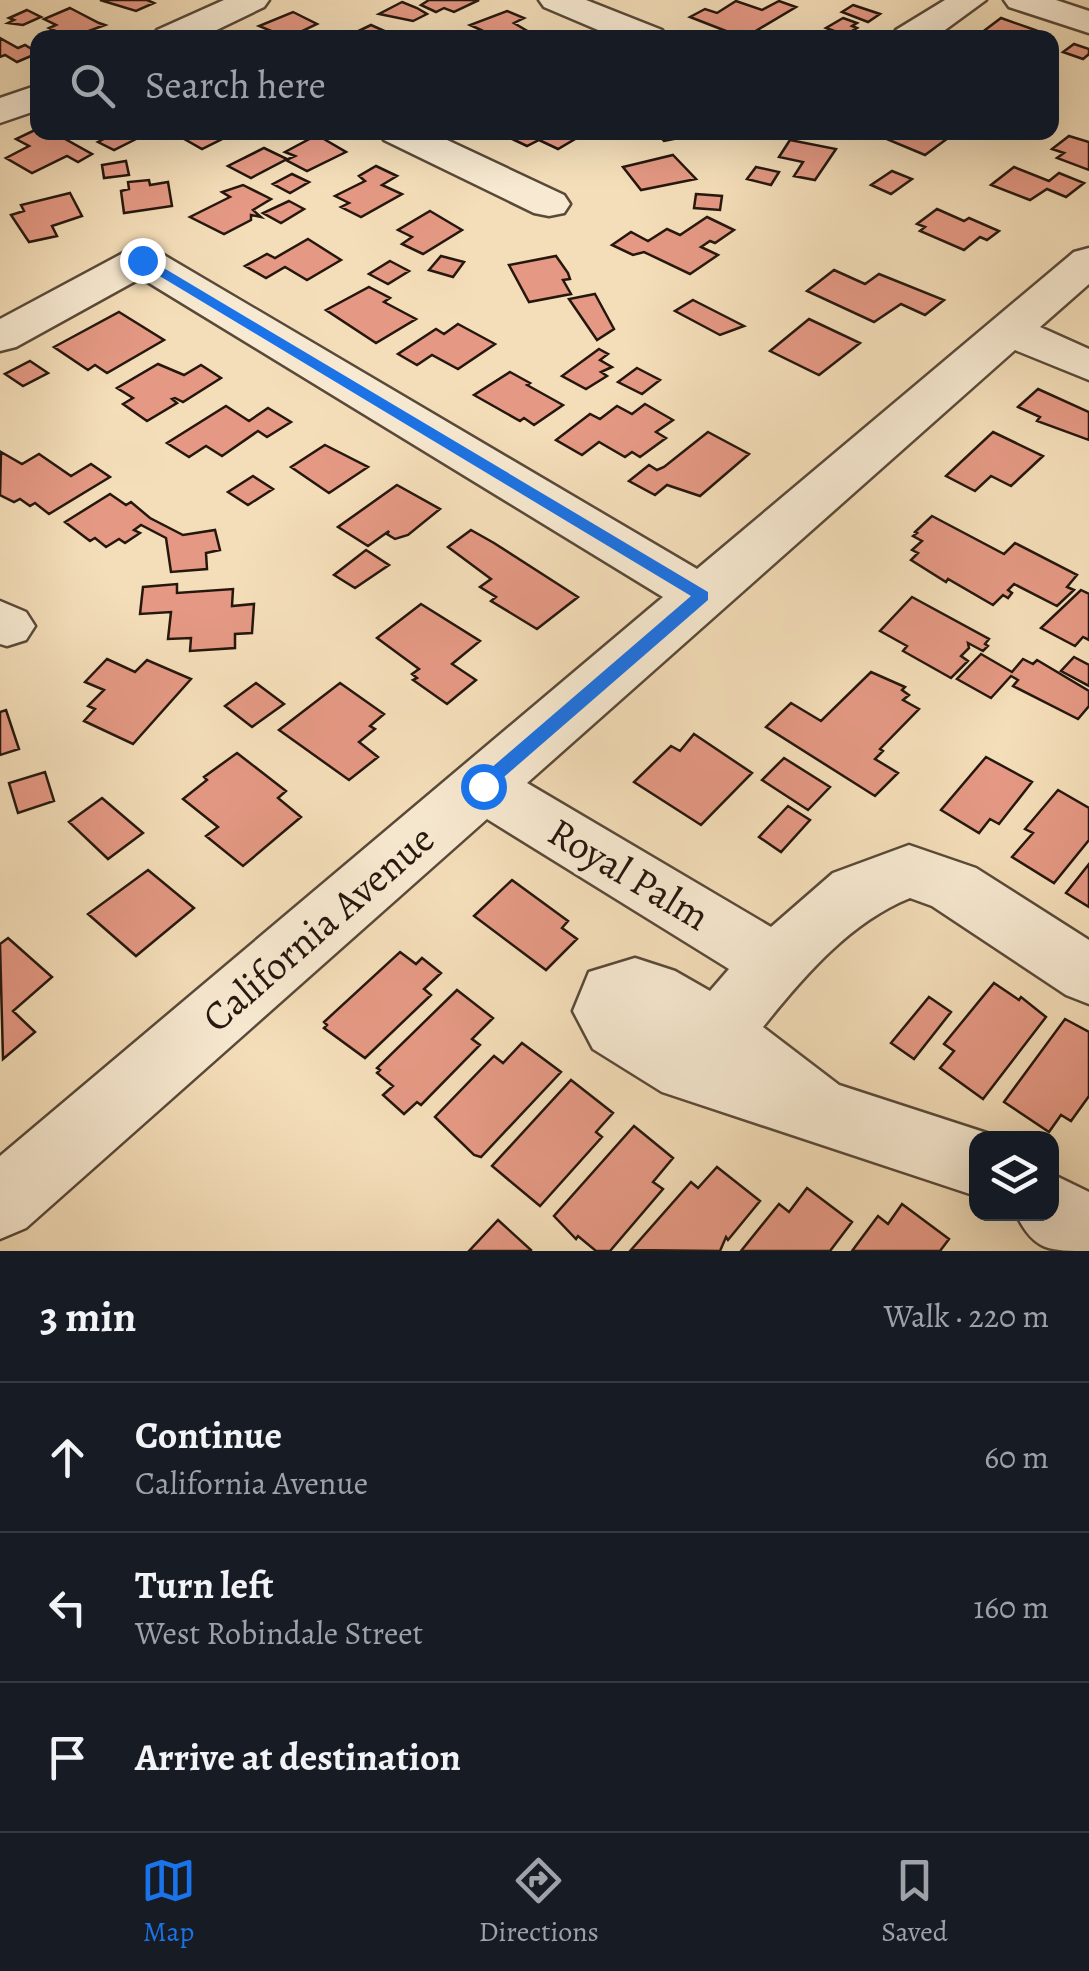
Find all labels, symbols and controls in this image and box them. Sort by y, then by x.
search box [30,30,1059,140]
icon: search [65,58,120,113]
text: Search here [145,59,326,111]
route end [120,238,166,284]
route start [461,764,507,810]
street label: Royal Palm [538,804,720,944]
street label: California Avenue [190,812,446,1044]
map controls [969,1131,1059,1221]
button: layers [969,1131,1059,1221]
text: 3 min [40,1288,136,1345]
text: Walk · 220 m [884,1294,1049,1338]
text: Continue [135,1409,282,1461]
icon: ahead [40,1430,95,1485]
text: 60 m [984,1435,1049,1479]
text: California Avenue [135,1461,368,1505]
text: Turn left [135,1559,274,1611]
icon: left [40,1580,95,1635]
text: 160 m [973,1585,1049,1629]
text: West Robindale Street [135,1611,423,1655]
icon: arrive [40,1730,95,1785]
text: Arrive at destination [135,1731,461,1783]
tab: Map [141,1853,196,1951]
tab: Directions [479,1853,599,1951]
tab: Saved [881,1853,948,1951]

